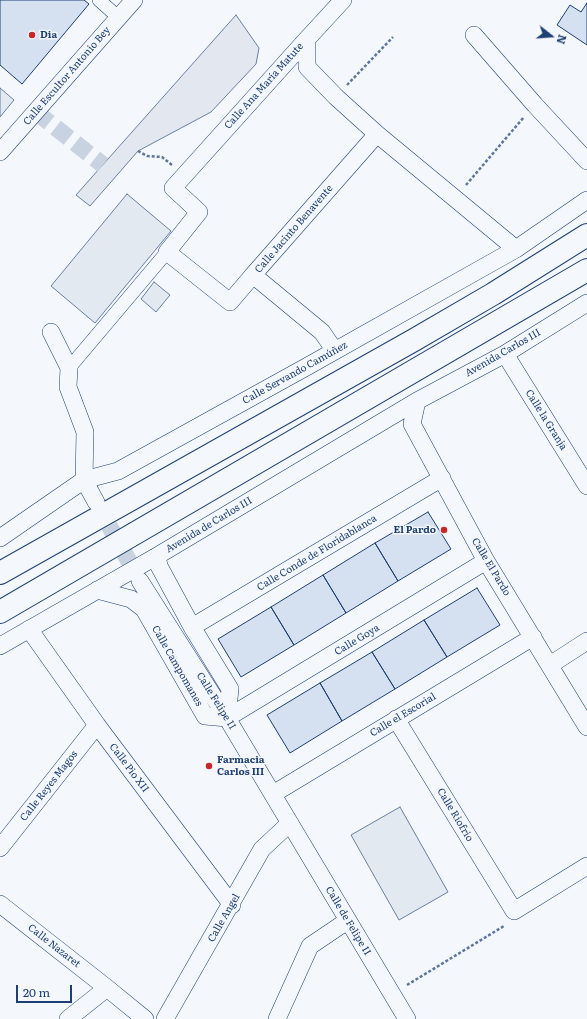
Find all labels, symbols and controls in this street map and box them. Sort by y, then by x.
north arrow [531,16,571,56]
street label: Calle Escultor Antonio Bey [21,24,113,128]
place label: Dia [40,29,57,41]
marker: Dia [27,30,37,40]
text: N [553,33,571,46]
street label: Calle Ana María Matute [222,40,306,132]
street label: Calle Jacinto Benavente [253,183,335,275]
street label: Avenida Carlos III [463,327,543,379]
street label: Calle Servando Camúñez [241,339,349,407]
street label: Calle la Granja [523,388,569,452]
street label: Avenida de Carlos III [164,495,254,555]
street label: Calle Conde de Floridablanca [255,512,379,594]
place label: El Pardo [394,524,436,536]
marker: El Pardo [439,525,449,535]
street label: Calle El Pardo [469,536,513,598]
street label: Calle Goya [332,622,382,658]
street label: Calle Campomanes [149,624,205,708]
street label: Calle Felipe II [194,670,238,732]
street label: Calle el Escorial [368,691,438,739]
street label: Calle Pio XII [107,741,151,795]
street label: Calle Reyes Magos [18,748,80,824]
place label: Farmacia Carlos III [217,754,265,778]
marker: Farmacia Carlos III [204,761,214,771]
street label: Calle Riofrio [434,786,476,844]
street label: Calle de Felipe II [323,884,373,958]
street label: Calle Angel [205,892,243,944]
street label: Calle Nazaret [25,922,83,970]
scale bar [18,977,74,1003]
text: 20 m [23,983,50,1001]

